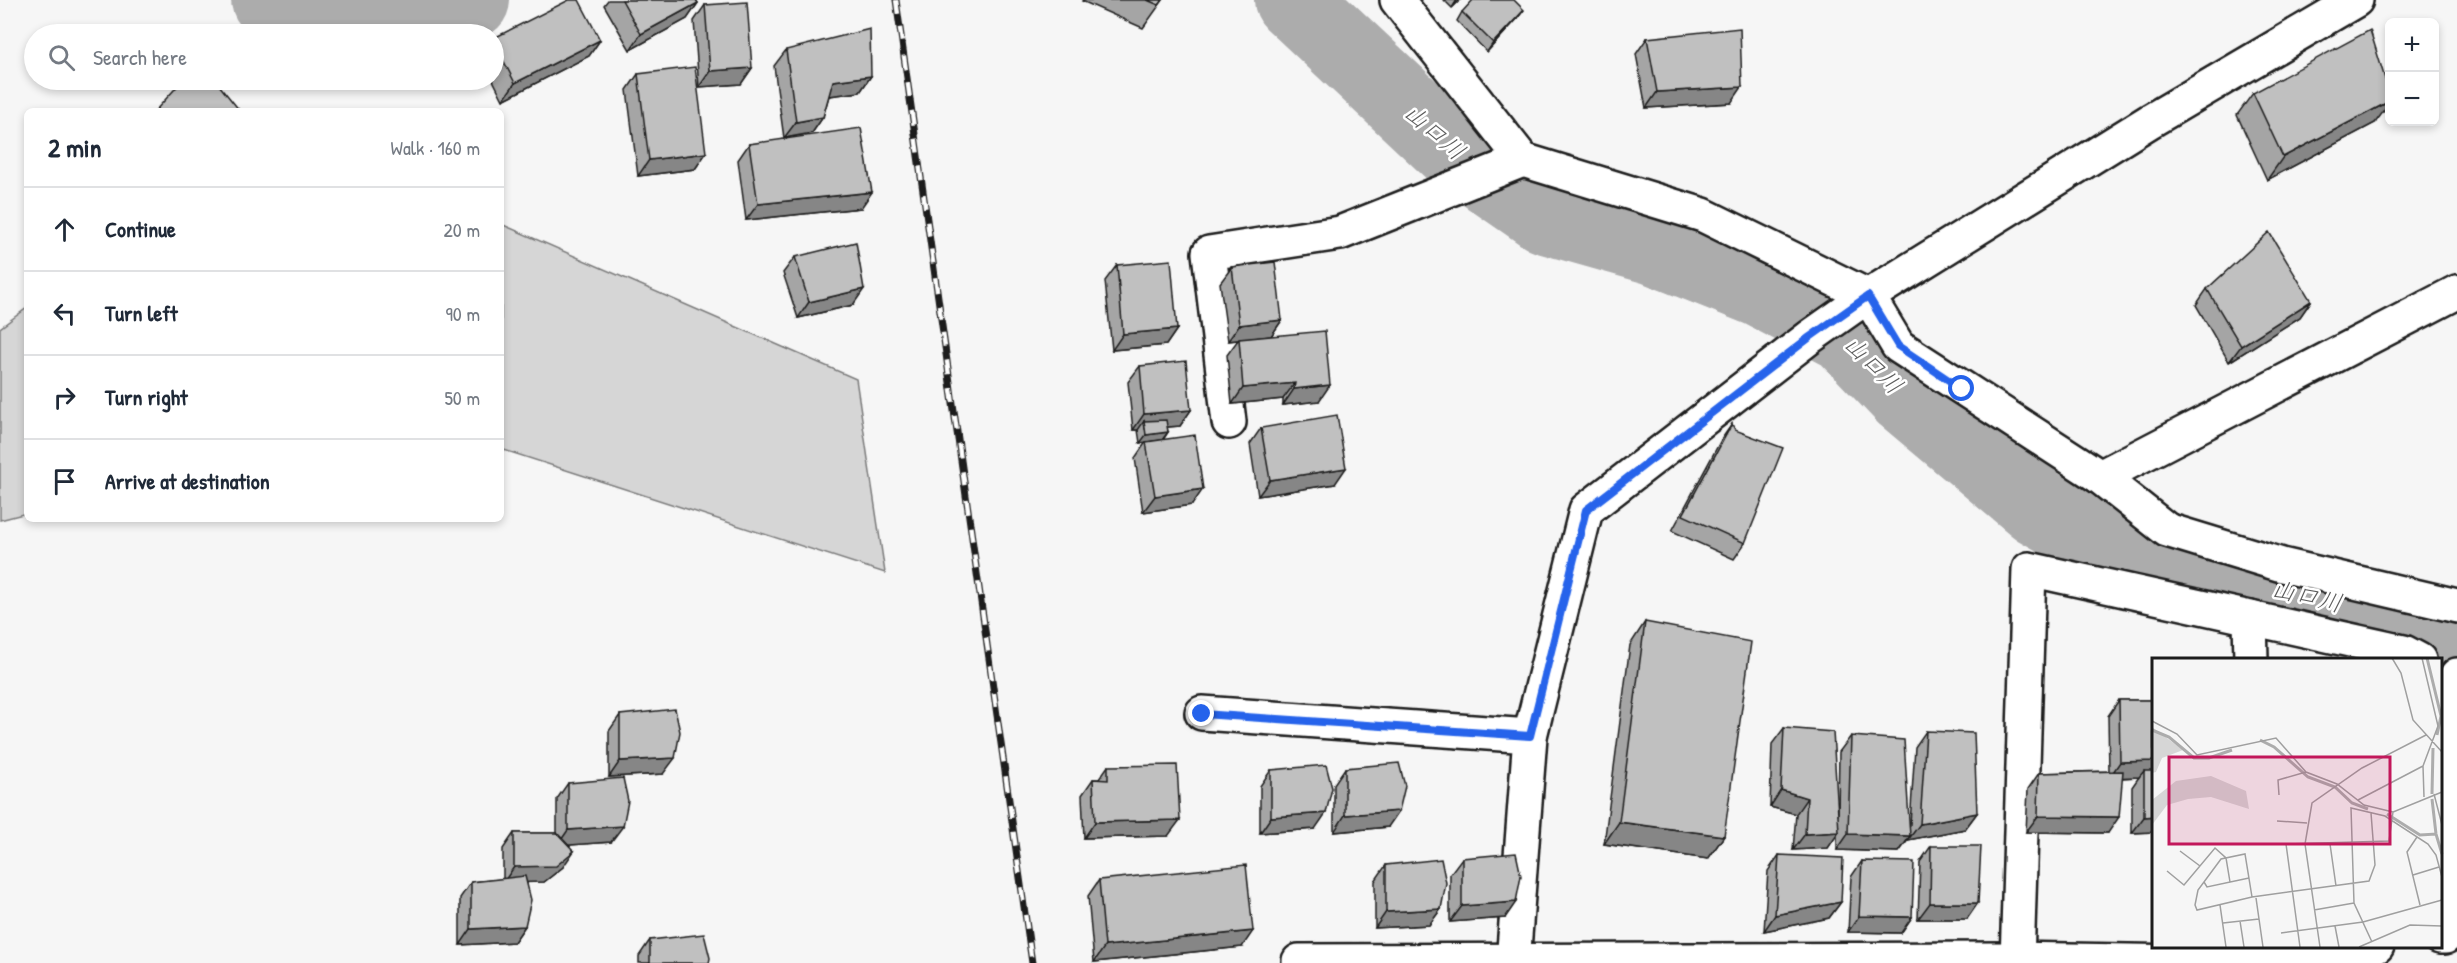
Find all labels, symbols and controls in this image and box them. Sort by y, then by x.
map controls [2385,18,2439,126]
button: + [2385,18,2439,72]
search box [24,24,504,90]
icon: search [45,41,78,74]
text: Search here [93,42,187,72]
button: − [2385,72,2439,126]
water label: 山口川 [1397,95,1473,167]
text: 2 min [48,130,101,165]
text: Walk · 160 m [391,134,480,161]
icon: ahead [48,213,81,246]
text: Continue [105,214,176,244]
text: 20 m [443,216,480,243]
icon: left [48,297,81,330]
text: Turn left [105,298,178,328]
text: 90 m [446,300,480,327]
water label: 山口川 [1837,327,1911,401]
route start [1948,375,1974,401]
icon: right [48,381,81,414]
text: Turn right [105,382,188,412]
text: 50 m [444,384,480,411]
icon: arrive [48,465,81,498]
text: Arrive at destination [105,466,270,496]
water label: 山口川 [2268,571,2346,619]
inset map [2152,658,2442,948]
route end [1188,700,1214,726]

